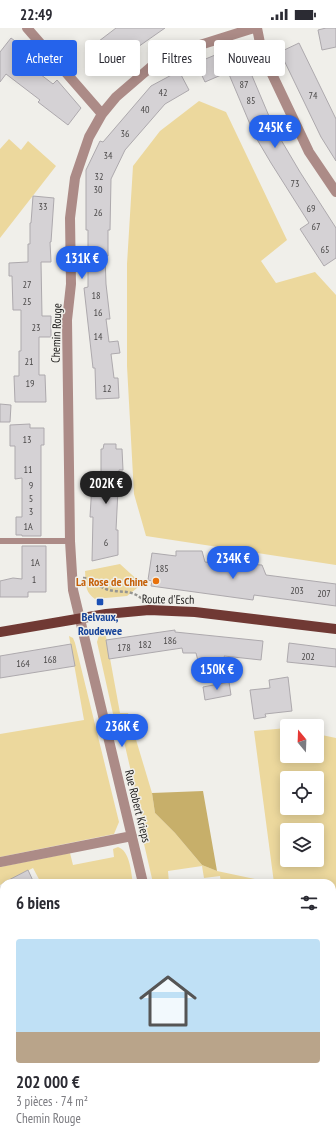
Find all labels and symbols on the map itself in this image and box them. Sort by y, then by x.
house number: 87 [240,78,249,91]
house number: 42 [159,86,168,99]
house number: 74 [309,89,318,102]
house number: 85 [247,94,256,107]
house number: 40 [141,103,150,116]
pin: 245K € [242,115,308,149]
house number: 36 [121,127,130,140]
house number: 34 [104,149,113,162]
house number: 32 [95,170,104,183]
house number: 73 [291,177,300,190]
house number: 30 [94,183,103,196]
house number: 33 [39,200,48,213]
house number: 69 [307,202,316,215]
house number: 26 [94,206,103,219]
house number: 67 [312,220,321,233]
house number: 65 [321,243,330,256]
pin: 131K € [49,246,115,280]
house number: 27 [23,278,32,291]
house number: 18 [92,289,101,302]
house number: 25 [23,295,32,308]
street label: Chemin Rouge [47,303,65,363]
house number: 16 [94,306,103,319]
house number: 23 [32,321,41,334]
house number: 14 [94,330,103,343]
house number: 21 [25,355,34,368]
house number: 19 [26,377,35,390]
house number: 12 [103,382,112,395]
house number: 13 [23,433,32,446]
house number: 11 [24,463,33,476]
pin: 202K € [73,471,139,505]
house number: 9 [29,479,33,492]
house number: 5 [29,492,33,505]
house number: 3 [29,505,33,518]
house number: 1A [23,520,33,533]
house number: 6 [104,536,109,549]
pin: 234K € [200,546,266,580]
house number: 1A [30,556,40,569]
house number: 185 [155,562,169,575]
house number: 1 [32,573,36,586]
place label: La Rose de Chine [76,574,148,589]
marker: La Rose de Chine [151,576,161,586]
house number: 203 [290,584,304,597]
house number: 207 [317,587,331,600]
street label: Route d'Esch [142,591,194,607]
marker: Belvaux, Roudewee [95,597,105,607]
place label: Belvaux, Roudewee [78,609,122,638]
house number: 186 [163,634,177,647]
house number: 182 [138,638,152,651]
house number: 178 [117,641,131,654]
house number: 202 [301,650,315,663]
house number: 168 [43,653,57,666]
house number: 164 [16,657,30,670]
pin: 150K € [184,657,250,691]
pin: 236K € [89,714,155,748]
north arrow [280,719,324,763]
street label: Rue Robert Krieps [122,768,154,844]

